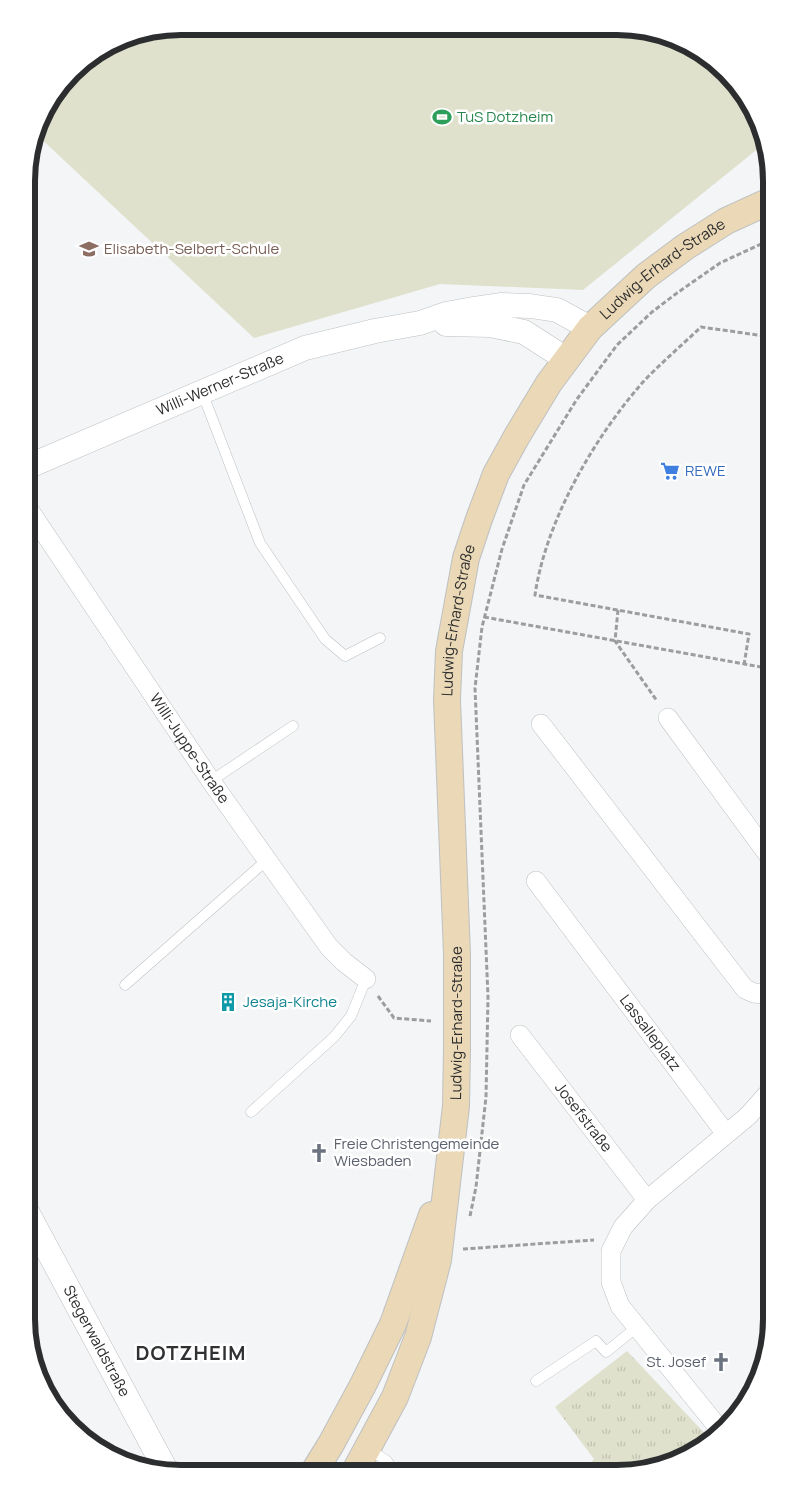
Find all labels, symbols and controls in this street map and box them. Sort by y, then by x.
sports icon: TuS Dotzheim [431,106,453,128]
place label: TuS Dotzheim [457,106,553,127]
street label: Ludwig-Erhard-Straße [595,213,729,324]
school or university icon: Elisabeth-Selbert-Schule [78,238,100,260]
place label: Elisabeth-Selbert-Schule [104,238,279,259]
street label: Willi-Werner-Straße [153,347,287,420]
supermarket icon: REWE [659,460,681,482]
place label: REWE [685,460,726,481]
street label: Ludwig-Erhard-Straße [436,541,480,697]
street label: Willi-Juppe-Straße [145,689,235,808]
street label: Ludwig-Erhard-Straße [445,946,467,1100]
street label: Lassalleplatz [615,990,686,1075]
building icon: Jesaja-Kirche [217,991,239,1013]
place label: Jesaja-Kirche [243,991,337,1012]
street label: Josefstraße [550,1078,618,1157]
place label: Freie Christengemeinde Wiesbaden [334,1133,500,1171]
church icon: Freie Christengemeinde Wiesbaden [308,1142,330,1164]
street label: Stegerwaldstraße [58,1282,136,1401]
district label: DOTZHEIM [136,1339,246,1366]
place label: St. Josef [646,1351,707,1372]
church icon: St. Josef [710,1351,732,1373]

